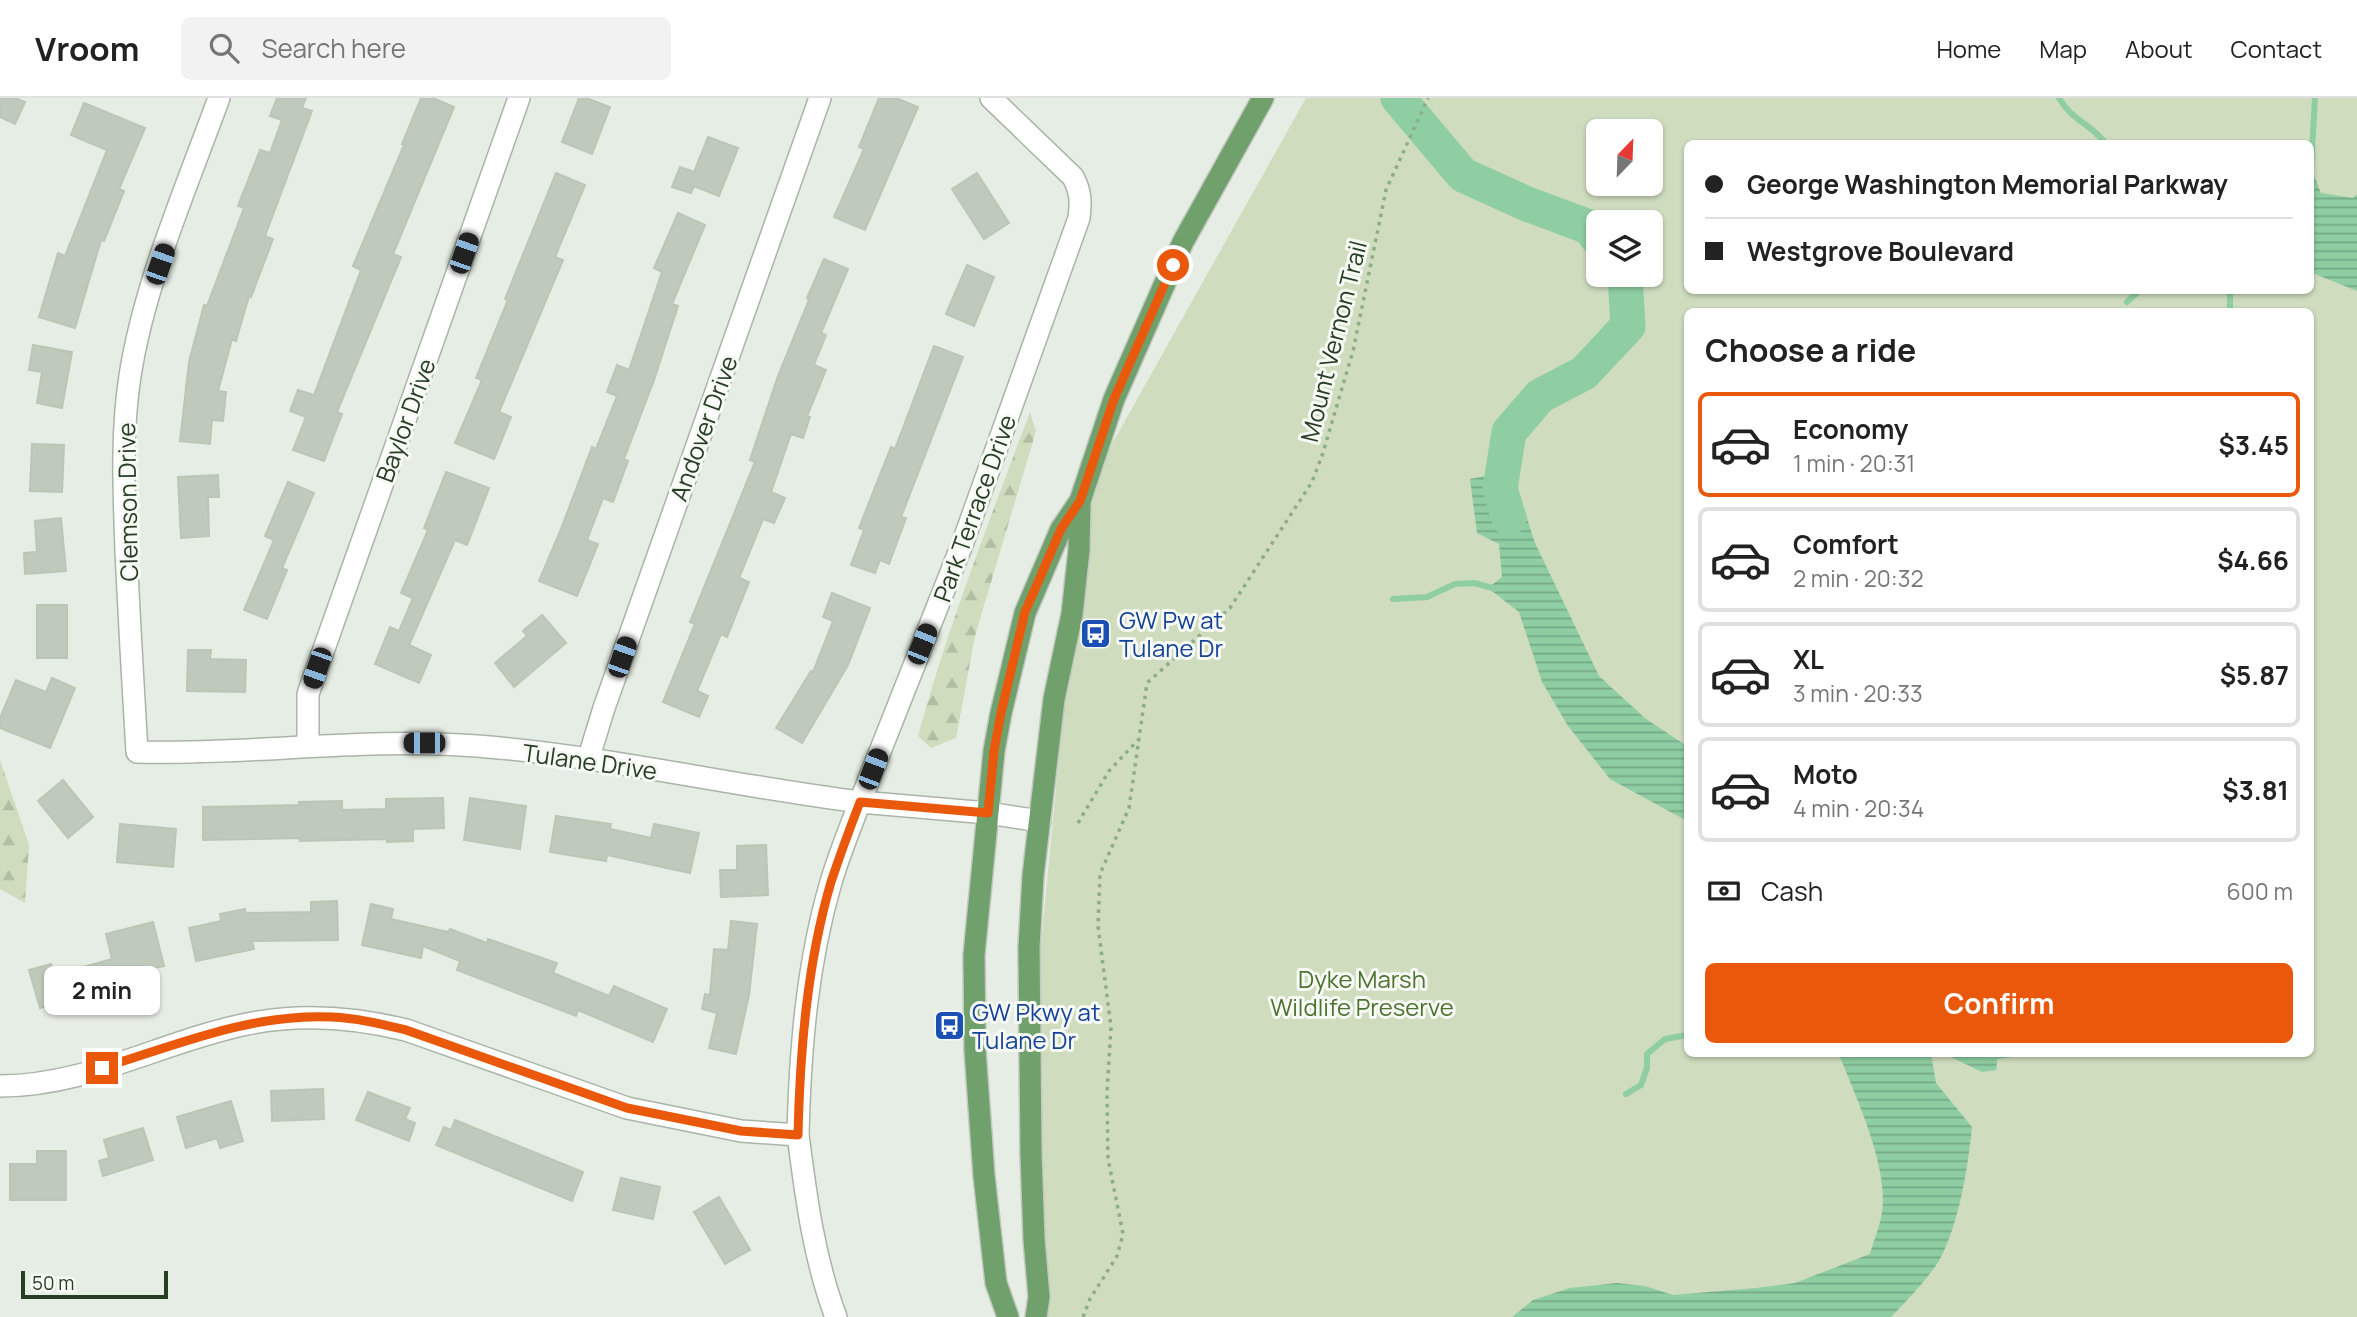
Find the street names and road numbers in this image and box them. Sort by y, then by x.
street label: Mount Vernon Trail [1292,237,1374,445]
street label: Andover Drive [661,351,745,505]
street label: Baylor Drive [367,354,443,486]
street label: Park Terrace Drive [925,410,1023,606]
street label: Clemson Drive [109,422,145,582]
street label: Tulane Drive [521,735,659,787]

